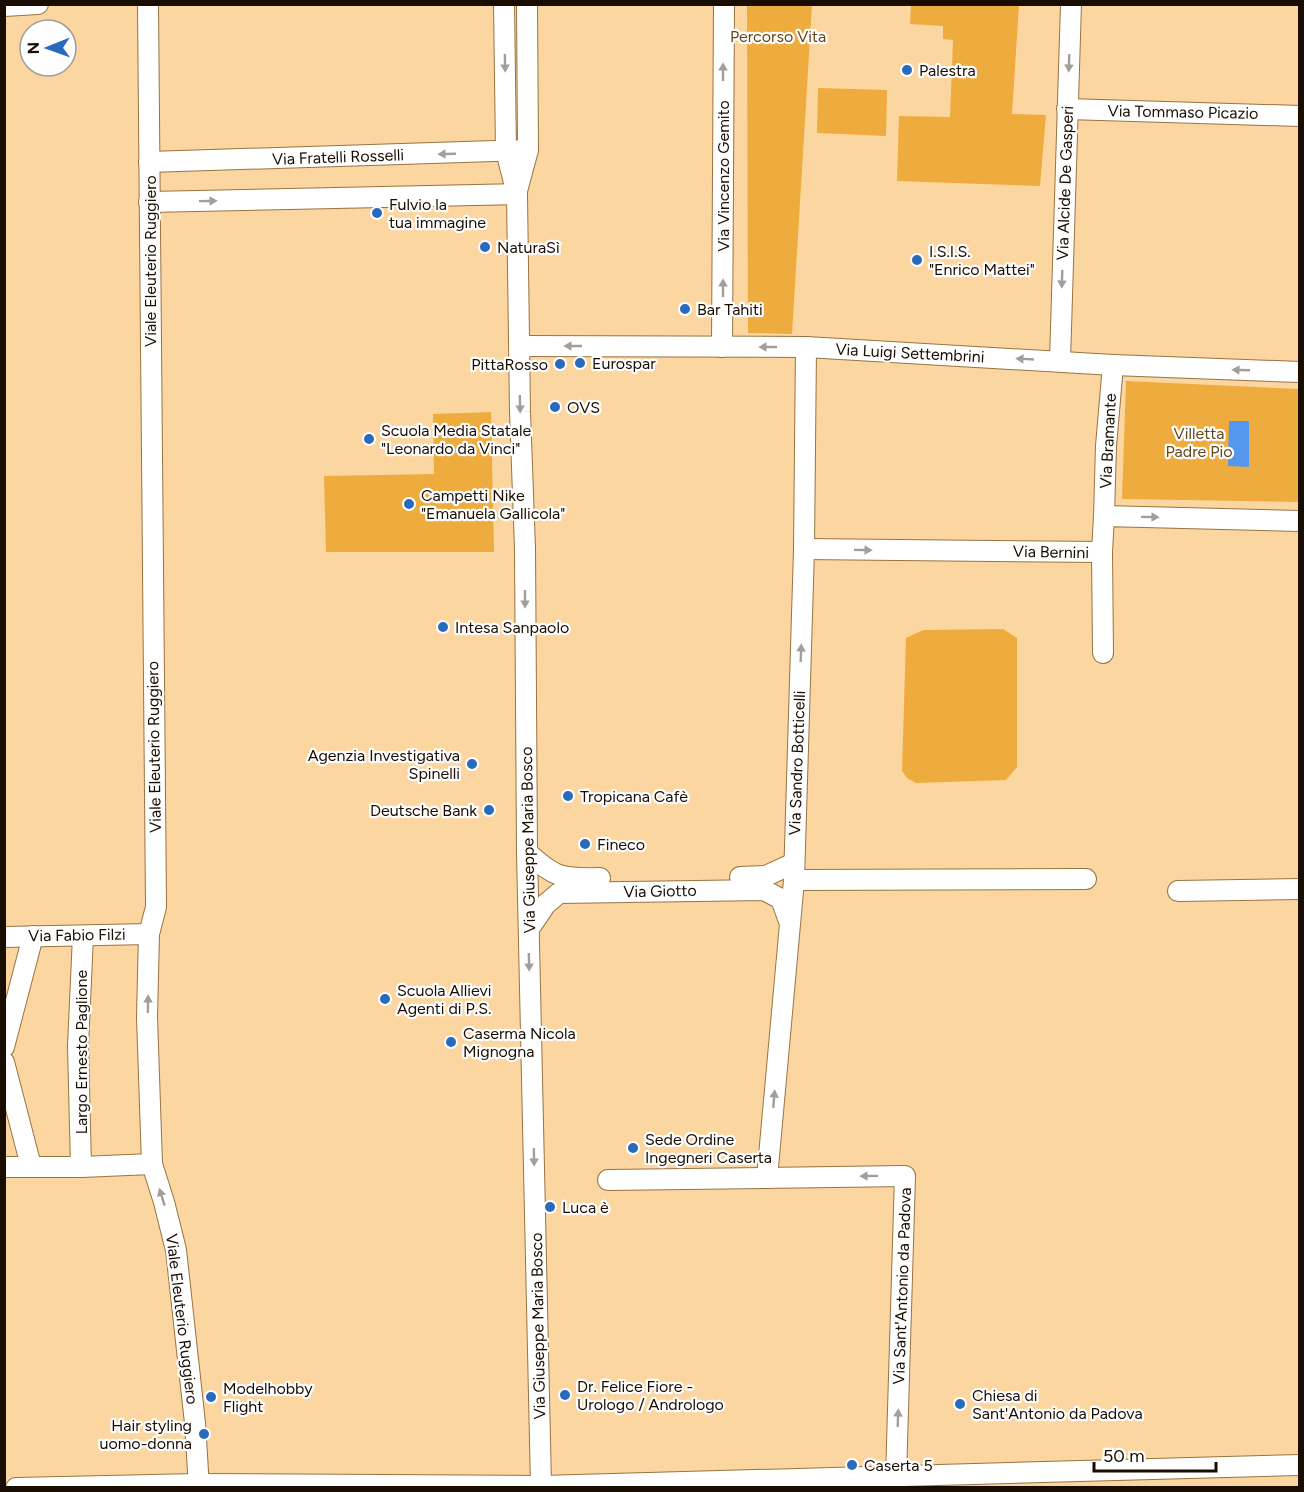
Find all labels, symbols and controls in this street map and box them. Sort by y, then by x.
north arrow [18,18,78,78]
park label: Percorso Vita [730,27,826,46]
text: N [24,42,43,55]
one-way arrow [500,53,510,72]
one-way arrow [1064,53,1073,72]
place label: Palestra [919,61,976,80]
one-way arrow [719,63,728,82]
marker: Palestra [900,63,914,77]
street label: Via Vincenzo Gemito [714,100,733,252]
street label: Via Tommaso Picazio [1107,101,1259,123]
street label: Via Alcide De Gasperi [1053,105,1077,261]
street label: Via Fratelli Rosselli [272,145,404,169]
one-way arrow [438,149,457,158]
street label: Viale Eleuterio Ruggiero [141,175,160,347]
place label: Fulvio la tua immagine [389,195,486,232]
one-way arrow [198,196,217,205]
marker: Fulvio la tua immagine [370,206,384,220]
place label: NaturaSì [497,238,560,257]
marker: NaturaSì [478,240,492,254]
place label: I.S.I.S. "Enrico Mattei" [929,242,1035,279]
marker: I.S.I.S. "Enrico Mattei" [910,253,924,267]
one-way arrow [1058,269,1067,288]
one-way arrow [718,279,728,298]
place label: Bar Tahiti [697,300,763,319]
marker: Bar Tahiti [678,302,692,316]
street label: Via Luigi Settembrini [835,340,985,366]
one-way arrow [563,341,582,351]
one-way arrow [758,342,777,352]
place label: Eurospar [592,354,656,373]
place label: PittaRosso [471,355,548,374]
one-way arrow [1016,355,1035,364]
marker: Eurospar [573,356,587,370]
marker: PittaRosso [553,357,567,371]
one-way arrow [1232,365,1251,374]
street label: Via Bramante [1096,392,1120,489]
one-way arrow [515,395,525,414]
place label: OVS [567,398,600,417]
marker: OVS [548,400,562,414]
place label: Scuola Media Statale "Leonardo da Vinci" [381,421,531,458]
park label: Villetta Padre Pio [1166,424,1233,461]
marker: Scuola Media Statale "Leonardo da Vinci" [362,432,376,446]
place label: Campetti Nike "Emanuela Gallicola" [421,486,565,523]
marker: Campetti Nike "Emanuela Gallicola" [402,497,416,511]
one-way arrow [1140,513,1159,522]
street label: Via Bernini [1013,542,1089,562]
one-way arrow [853,545,872,555]
one-way arrow [520,590,530,609]
place label: Intesa Sanpaolo [455,618,569,637]
marker: Intesa Sanpaolo [436,620,450,634]
one-way arrow [796,643,806,662]
street label: Viale Eleuterio Ruggiero [143,661,165,833]
street label: Via Sandro Botticelli [785,690,809,836]
place label: Agenzia Investigativa Spinelli [308,746,460,783]
street label: Via Giuseppe Maria Bosco [517,746,539,934]
marker: Agenzia Investigativa Spinelli [465,757,479,771]
place label: Tropicana Cafè [580,787,688,806]
marker: Tropicana Cafè [561,789,575,803]
place label: Deutsche Bank [370,801,477,820]
marker: Deutsche Bank [482,803,496,817]
place label: Fineco [597,835,645,854]
marker: Fineco [578,837,592,851]
street label: Via Giotto [623,881,697,901]
street label: Via Fabio Filzi [28,925,126,945]
one-way arrow [525,953,534,972]
street label: Largo Ernesto Paglione [72,969,91,1134]
place label: Scuola Allievi Agenti di P.S. [397,981,491,1018]
marker: Scuola Allievi Agenti di P.S. [378,992,392,1006]
one-way arrow [143,995,152,1014]
place label: Caserma Nicola Mignogna [463,1024,576,1061]
marker: Caserma Nicola Mignogna [444,1035,458,1049]
one-way arrow [769,1089,779,1108]
place label: Sede Ordine Ingegneri Caserta [645,1130,772,1167]
marker: Sede Ordine Ingegneri Caserta [626,1141,640,1155]
one-way arrow [529,1148,539,1167]
one-way arrow [859,1172,878,1181]
street label: Via Sant'Antonio da Padova [889,1187,915,1385]
one-way arrow [157,1188,166,1206]
place label: Luca è [562,1198,609,1217]
marker: Luca è [543,1200,557,1214]
street label: Via Giuseppe Maria Bosco [527,1232,549,1420]
street label: Viale Eleuterio Ruggiero [162,1233,202,1405]
place label: Dr. Felice Fiore - Urologo / Andrologo [577,1377,724,1414]
place label: Modelhobby Flight [223,1379,313,1416]
place label: Chiesa di Sant'Antonio da Padova [972,1386,1143,1423]
marker: Dr. Felice Fiore - Urologo / Andrologo [558,1388,572,1402]
marker: Modelhobby Flight [204,1390,218,1404]
marker: Chiesa di Sant'Antonio da Padova [953,1397,967,1411]
one-way arrow [893,1409,903,1428]
place label: Hair styling uomo-donna [100,1416,192,1453]
marker: Hair styling uomo-donna [197,1427,211,1441]
scale bar [1094,1435,1216,1473]
text: 50 m [1103,1445,1145,1467]
place label: Caserta 5 [864,1456,933,1475]
marker: Caserta 5 [845,1458,859,1472]

